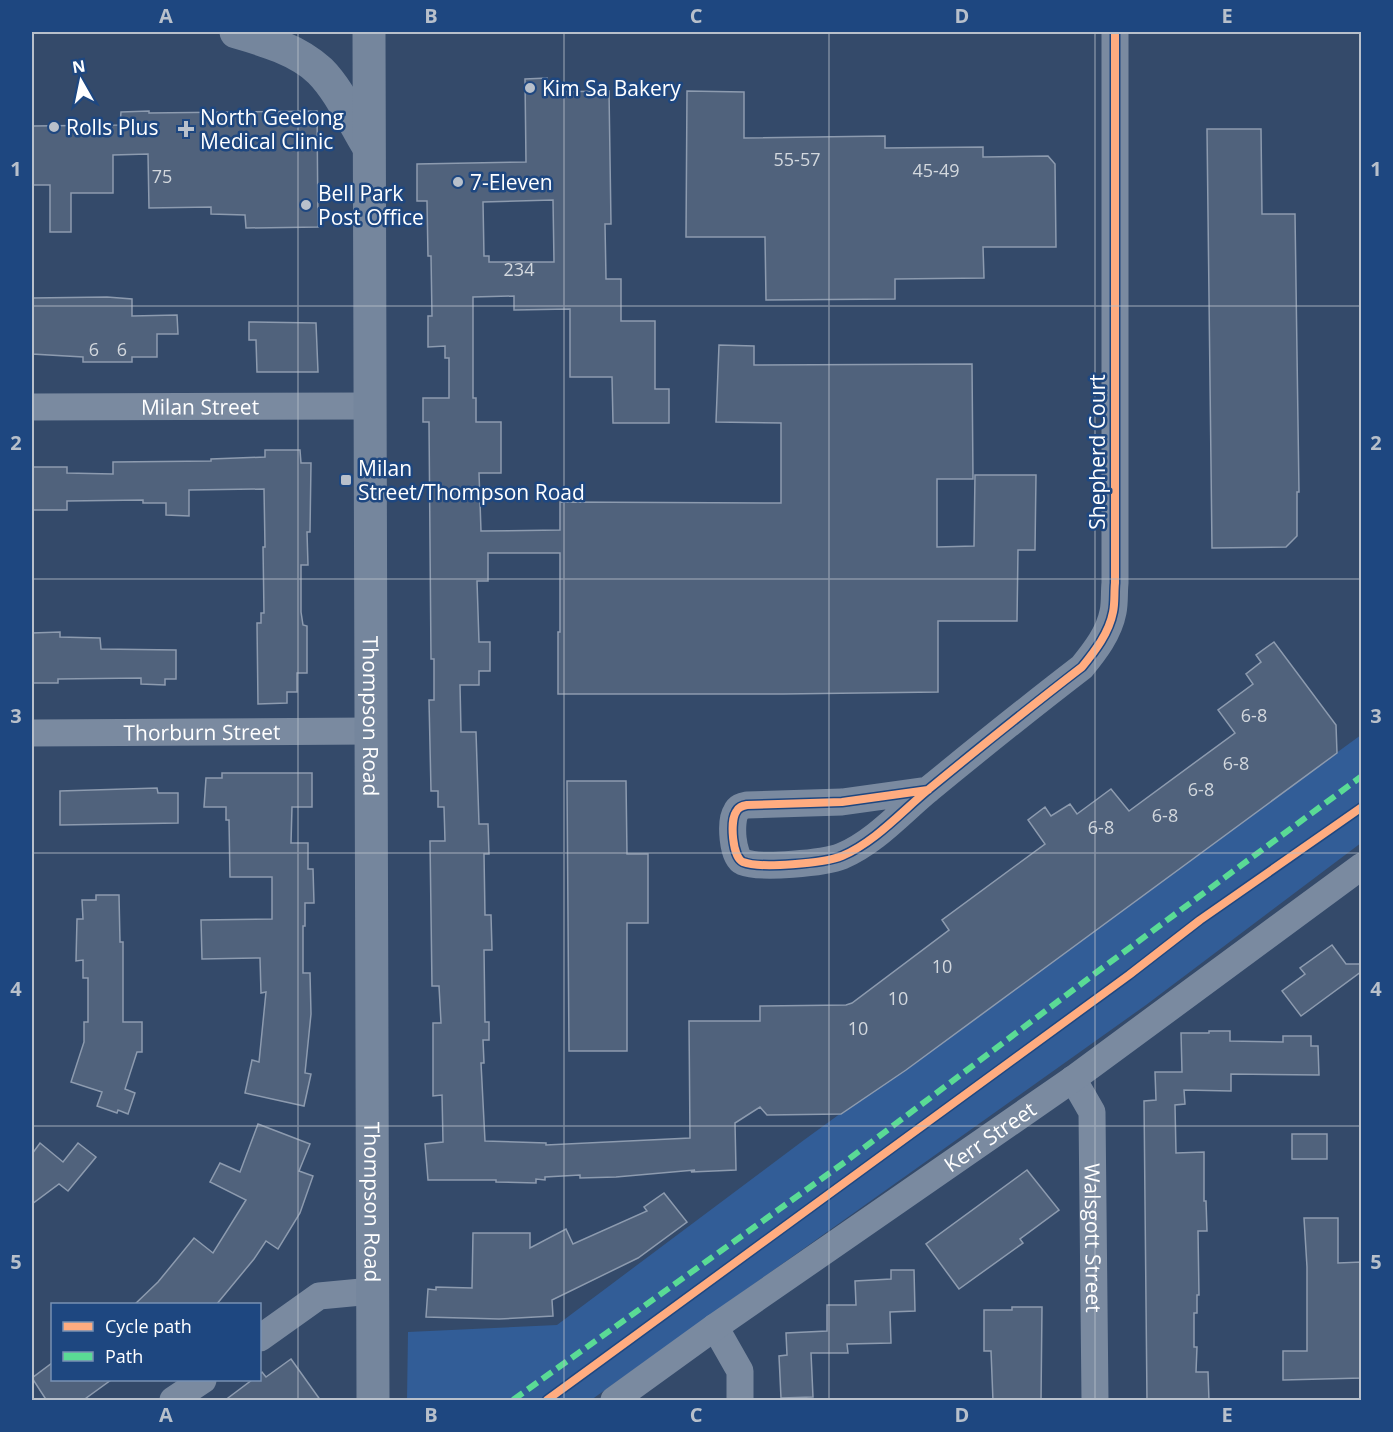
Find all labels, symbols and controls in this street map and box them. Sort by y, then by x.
text: A [159,2,173,29]
text: B [424,2,438,29]
text: C [690,2,703,29]
text: D [955,2,969,29]
text: E [1221,2,1233,29]
north arrow [51,51,111,111]
text: N [71,54,87,78]
place label: Kim Sa Bakery [542,74,681,102]
marker: Kim Sa Bakery [523,81,537,95]
place label: North Geelong Medical Clinic [200,103,344,155]
place label: Rolls Plus [66,113,158,141]
marker: Rolls Plus [47,120,61,134]
marker: North Geelong Medical Clinic [177,120,195,138]
house number: 55-57 [774,147,820,171]
text: 1 [10,155,22,182]
text: 1 [1370,155,1382,182]
house number: 45-49 [913,158,959,182]
house number: 75 [152,164,172,188]
place label: 7-Eleven [470,168,553,196]
marker: 7-Eleven [451,175,465,189]
place label: Bell Park Post Office [318,179,424,231]
marker: Bell Park Post Office [299,198,313,212]
house number: 234 [504,257,534,281]
house number: 6 [89,337,99,361]
house number: 6 [117,337,127,361]
street label: Shepherd Court [1083,374,1111,530]
street label: Milan Street [141,392,259,421]
text: 2 [10,429,22,456]
text: 2 [1370,429,1382,456]
place label: Milan Street/Thompson Road [358,454,585,506]
marker: Milan Street/Thompson Road [339,473,353,487]
street label: Thompson Road [357,636,385,796]
text: 3 [10,702,22,729]
text: 3 [1370,702,1382,729]
house number: 6-8 [1241,703,1267,727]
street label: Thorburn Street [123,718,281,746]
house number: 6-8 [1223,751,1249,775]
house number: 6-8 [1188,777,1214,801]
house number: 6-8 [1152,803,1178,827]
house number: 6-8 [1088,815,1114,839]
house number: 10 [932,954,952,978]
text: 4 [10,975,22,1002]
text: 4 [1370,975,1382,1002]
house number: 10 [888,986,908,1010]
house number: 10 [848,1016,868,1040]
street label: Kerr Street [938,1095,1041,1178]
street label: Thompson Road [358,1122,387,1282]
street label: Walsgott Street [1079,1163,1108,1313]
text: 5 [10,1248,22,1275]
text: 5 [1370,1248,1382,1275]
legend [51,1303,261,1381]
text: Cycle path [105,1314,192,1338]
text: Path [105,1344,143,1368]
text: A [159,1401,173,1428]
text: B [424,1401,438,1428]
text: C [690,1401,703,1428]
text: D [955,1401,969,1428]
text: E [1221,1401,1233,1428]

